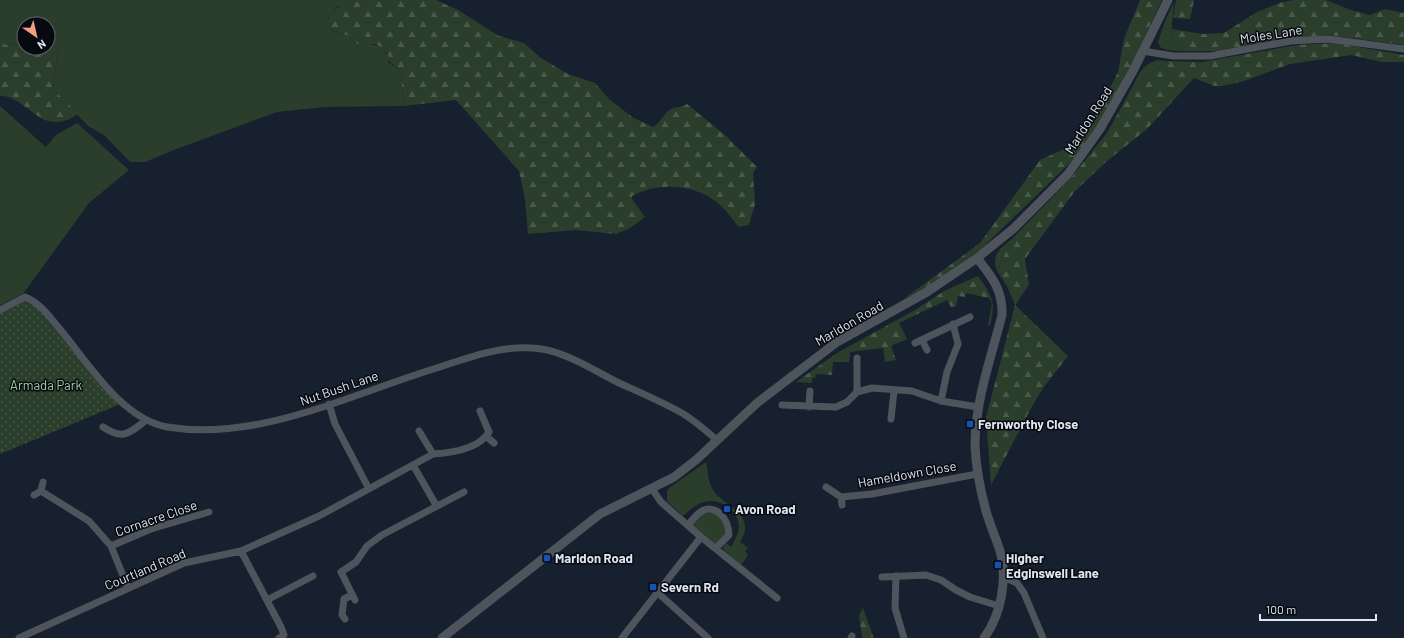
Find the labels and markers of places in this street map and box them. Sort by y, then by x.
place label: Fernworthy Close [978,416,1078,432]
marker: Fernworthy Close [965,419,975,429]
place label: Avon Road [735,501,796,517]
marker: Avon Road [722,504,732,514]
place label: Marldon Road [555,550,633,566]
place label: Higher Edginswell Lane [1006,550,1099,581]
marker: Marldon Road [542,553,552,563]
marker: Higher Edginswell Lane [993,560,1003,570]
place label: Severn Rd [661,579,719,595]
marker: Severn Rd [648,582,658,592]

